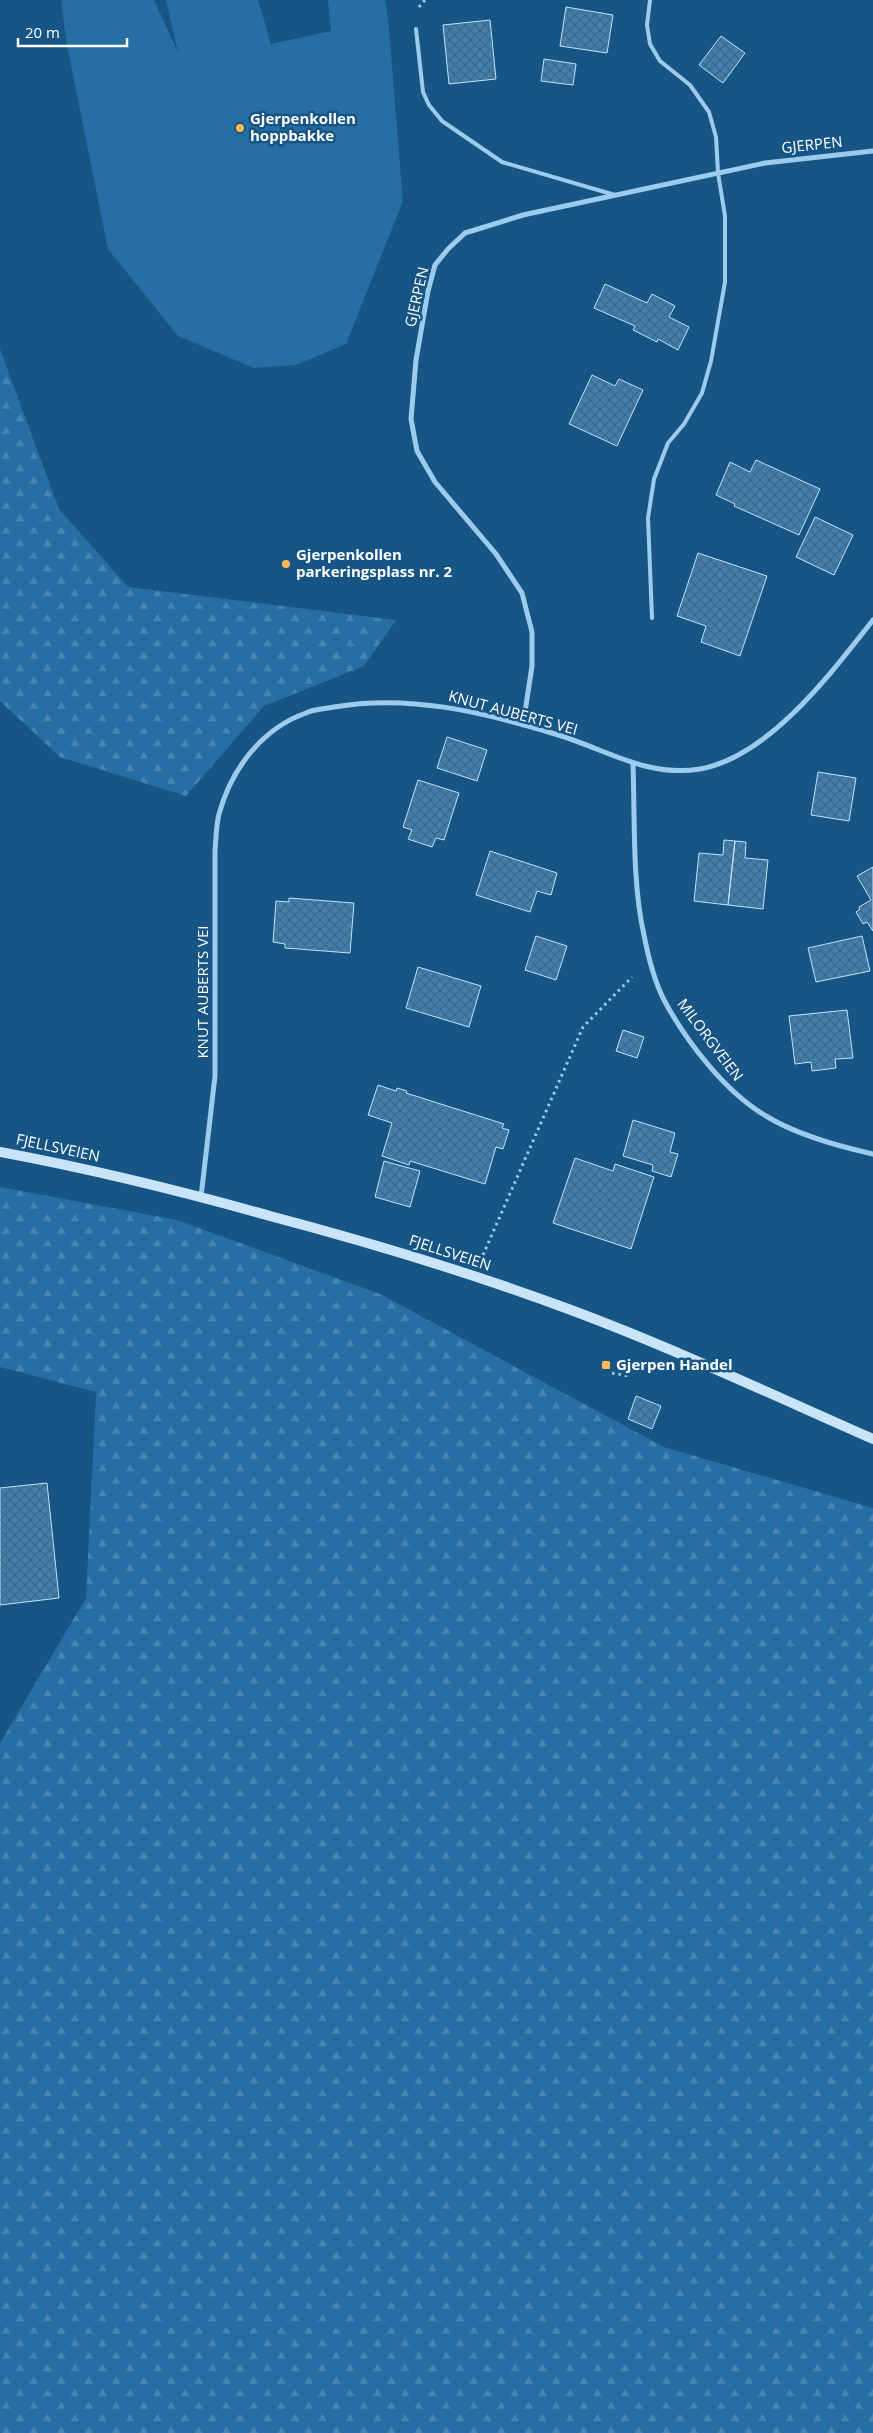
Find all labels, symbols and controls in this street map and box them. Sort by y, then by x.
scale bar [18,15,126,47]
text: 20 m [25,22,60,42]
place label: Gjerpenkollen hoppbakke [250,108,356,145]
marker: Gjerpenkollen hoppbakke [234,122,246,134]
street label: GJERPEN [780,131,843,157]
street label: GJERPEN [399,265,433,329]
place label: Gjerpenkollen parkeringsplass nr. 2 [296,544,452,581]
marker: Gjerpenkollen parkeringsplass nr. 2 [280,558,292,570]
street label: KNUT AUBERTS VEI [446,685,580,739]
street label: KNUT AUBERTS VEI [192,925,212,1059]
street label: MILORGVEIEN [673,994,748,1085]
street label: FJELLSVEIEN [15,1128,102,1166]
street label: FJELLSVEIEN [407,1229,494,1275]
place label: Gjerpen Handel [616,1354,733,1374]
marker: Gjerpen Handel [600,1359,612,1371]

